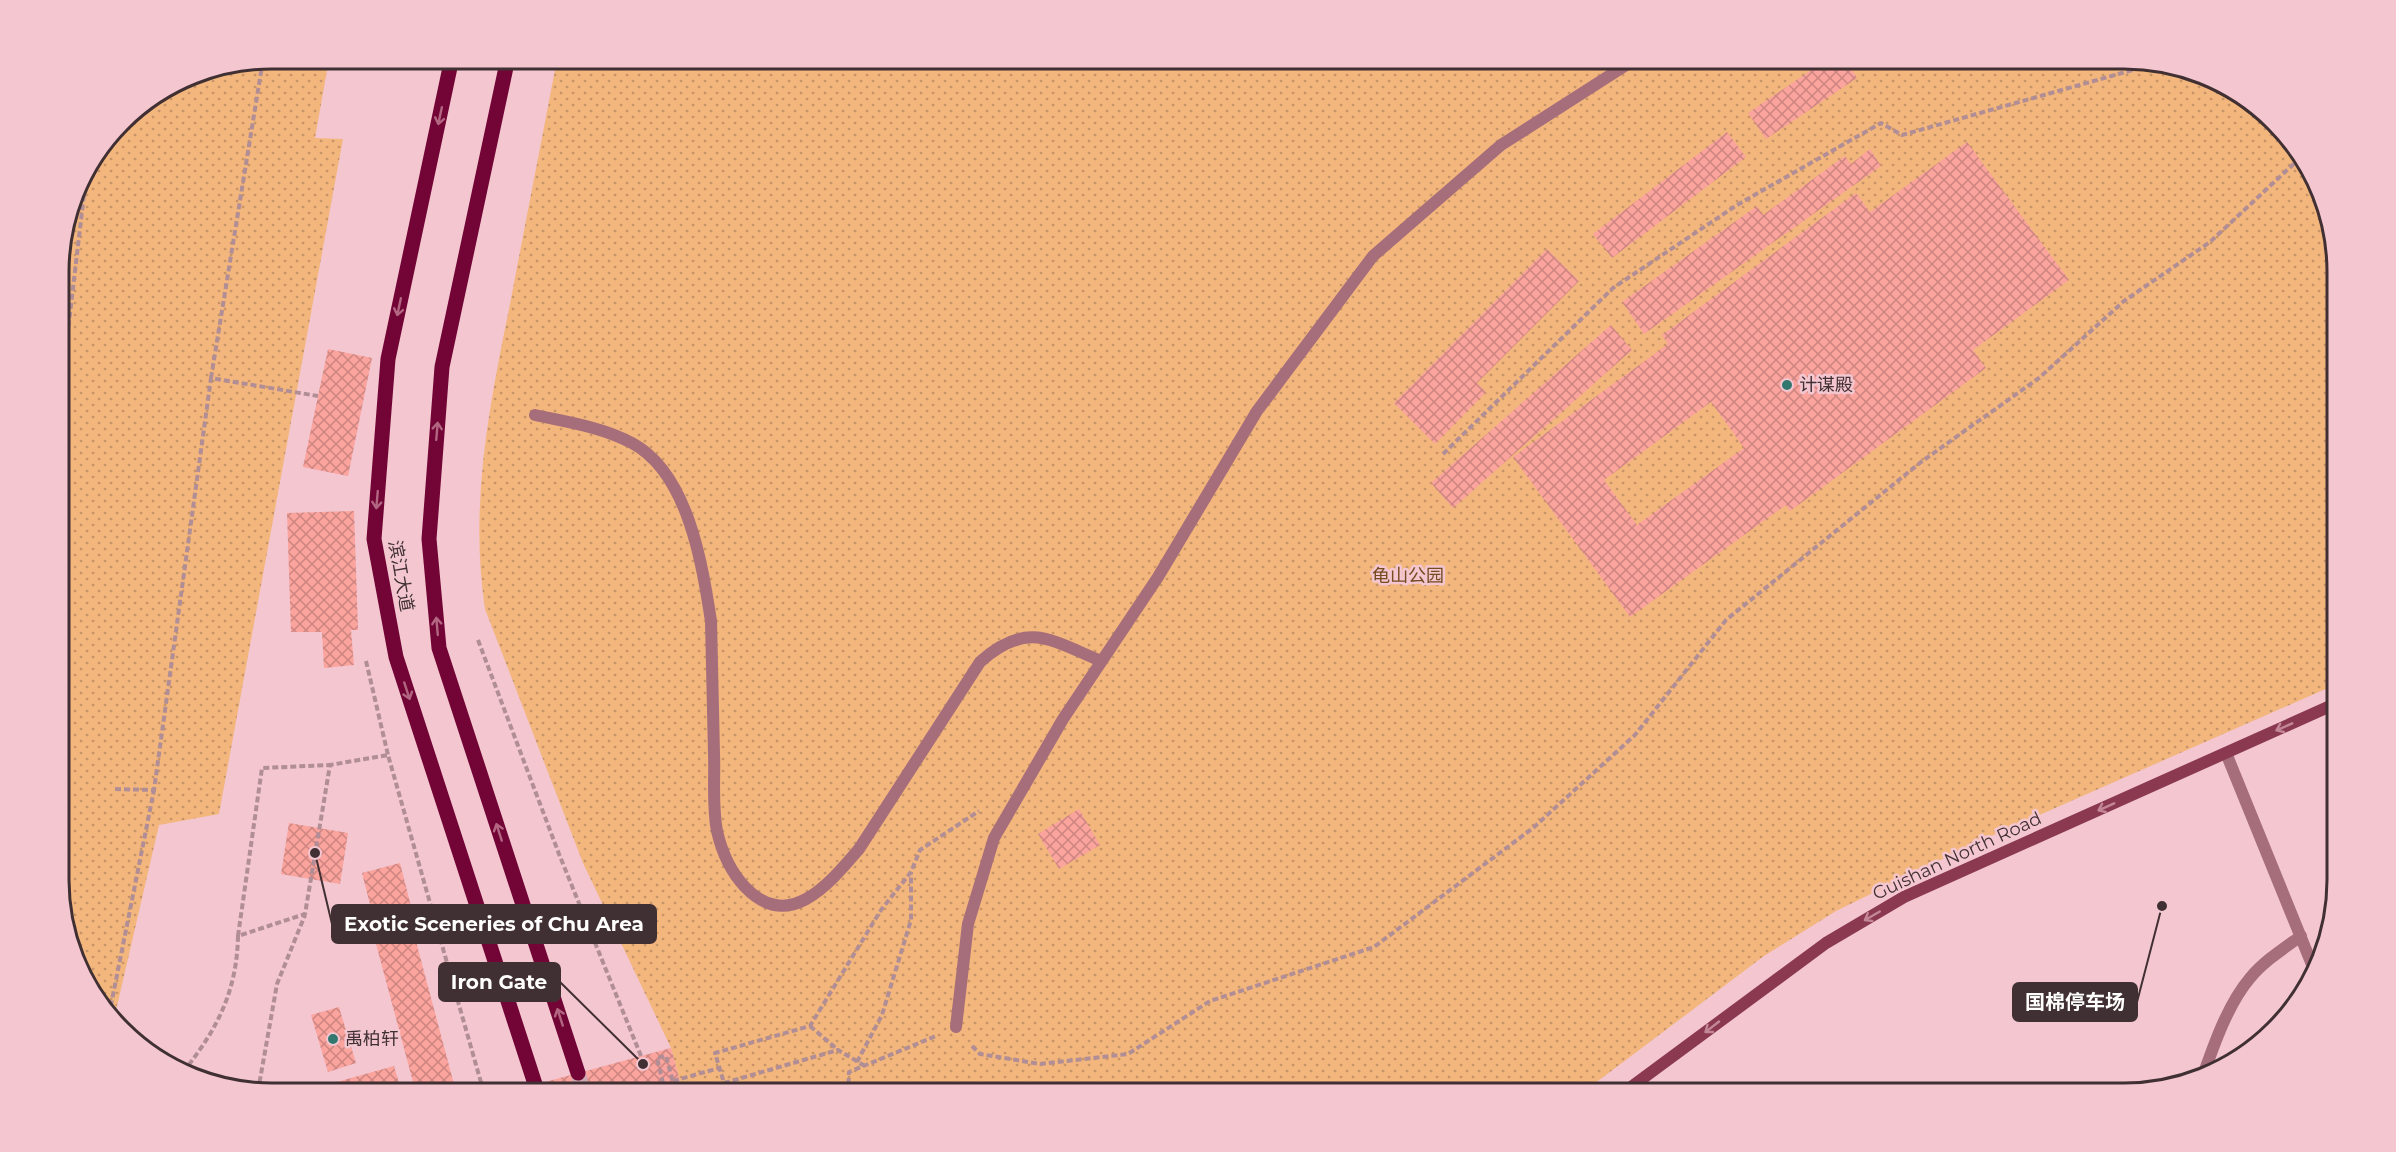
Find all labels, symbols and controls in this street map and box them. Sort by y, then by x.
one-way arrow [434,105,445,125]
one-way arrow [393,297,405,316]
place label: 计谋殿 [1799,374,1853,396]
marker: 计谋殿 [1780,378,1794,392]
one-way arrow [432,422,443,442]
one-way arrow [371,489,382,509]
street label: 滨江大道 [384,539,418,613]
park label: 龟山公园 [1372,565,1444,587]
one-way arrow [431,616,442,636]
one-way arrow [402,681,413,700]
one-way arrow [2275,722,2293,734]
one-way arrow [2097,802,2115,813]
street label: Guishan North Road [1869,807,2045,905]
one-way arrow [493,823,504,842]
callout: Exotic Sceneries of Chu Area [332,905,656,943]
one-way arrow [1864,910,1881,922]
text: Exotic Sceneries of Chu Area [344,912,644,936]
callout: Iron Gate [439,963,560,1001]
text: Iron Gate [451,970,547,994]
callout: 国棉停车场 [2013,983,2137,1021]
text: 国棉停车场 [2025,990,2125,1014]
one-way arrow [554,1008,565,1027]
one-way arrow [1704,1020,1720,1033]
place label: 禹柏轩 [345,1028,399,1050]
marker: 禹柏轩 [326,1032,340,1046]

